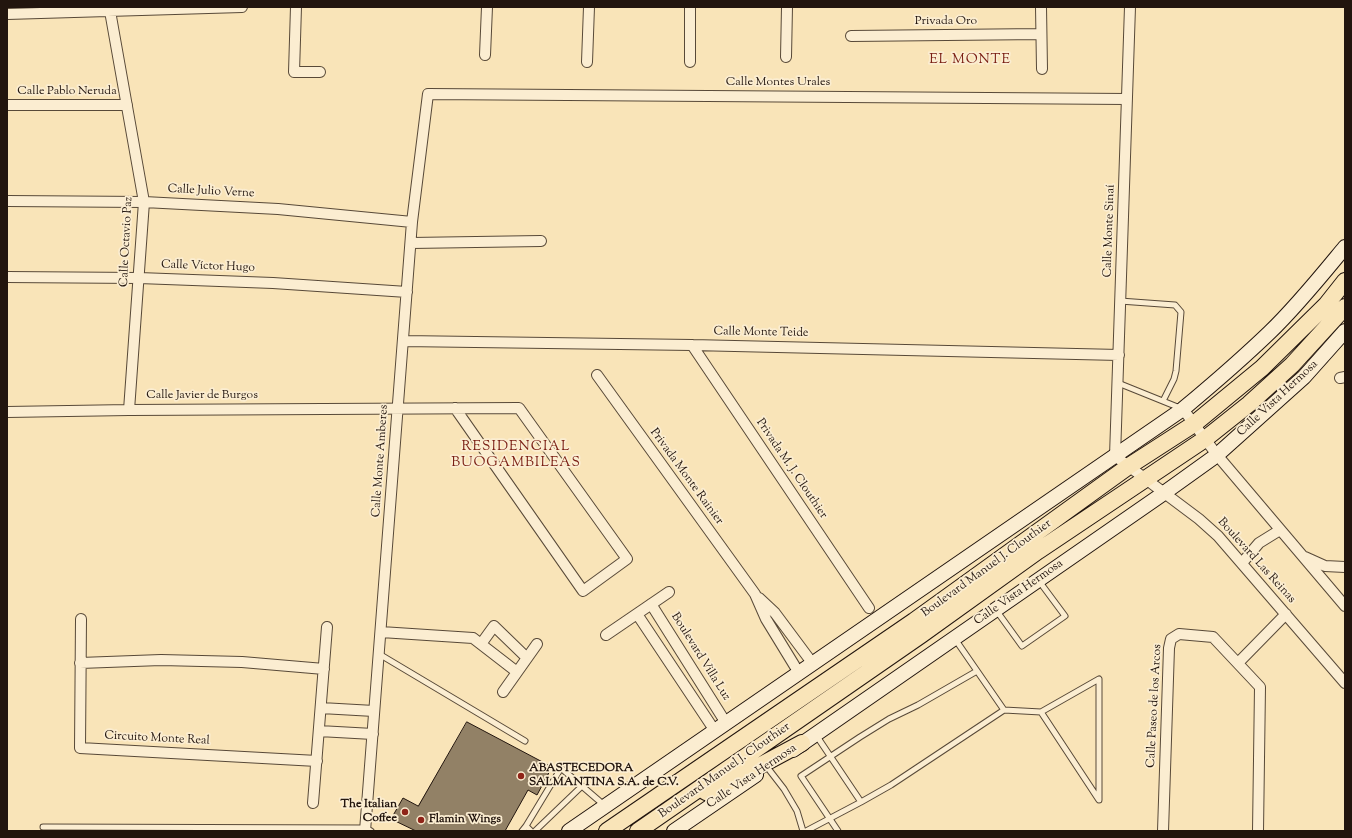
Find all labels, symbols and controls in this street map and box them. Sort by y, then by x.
street label: Privada Oro [915,15,977,29]
district label: EL MONTE [929,53,1011,69]
street label: Calle Montes Urales [726,76,830,90]
street label: Calle Pablo Neruda [17,85,117,99]
street label: Calle Julio Verne [167,183,255,201]
street label: Calle Monte Sinaí [1101,184,1119,278]
street label: Calle Octavio Paz [117,197,137,287]
street label: Calle Víctor Hugo [161,258,255,276]
street label: Calle Monte Teide [713,325,809,341]
street label: Calle Vista Hermosa [1235,358,1321,440]
street label: Calle Javier de Burgos [146,389,258,403]
street label: Calle Monte Amberes [370,404,392,518]
street label: Privada M. J. Clouthier [752,416,830,522]
street label: Privada Monte Rainier [646,426,726,528]
district label: RESIDENCIAL BUOGAMBILEAS [451,440,581,472]
street label: Boulevard Las Reinas [1214,515,1298,607]
street label: Boulevard Manuel J. Clouthier [919,517,1055,621]
street label: Calle Vista Hermosa [972,557,1066,629]
street label: Boulevard Villa Luz [667,610,733,704]
street label: Calle Paseo de los Arcos [1145,644,1165,768]
street label: Boulevard Manuel J. Clouthier [657,720,793,822]
street label: Circuito Monte Real [104,729,210,749]
street label: Calle Vista Hermosa [704,742,800,812]
place label: ABASTECEDORA SALMANTINA S.A. de C.V. [529,762,679,790]
marker: ABASTECEDORA SALMANTINA S.A. de C.V. [516,771,526,781]
place label: The Italian Coffee [341,798,397,826]
marker: The Italian Coffee [400,807,410,817]
place label: Flamin Wings [429,813,501,827]
marker: Flamin Wings [416,815,426,825]

